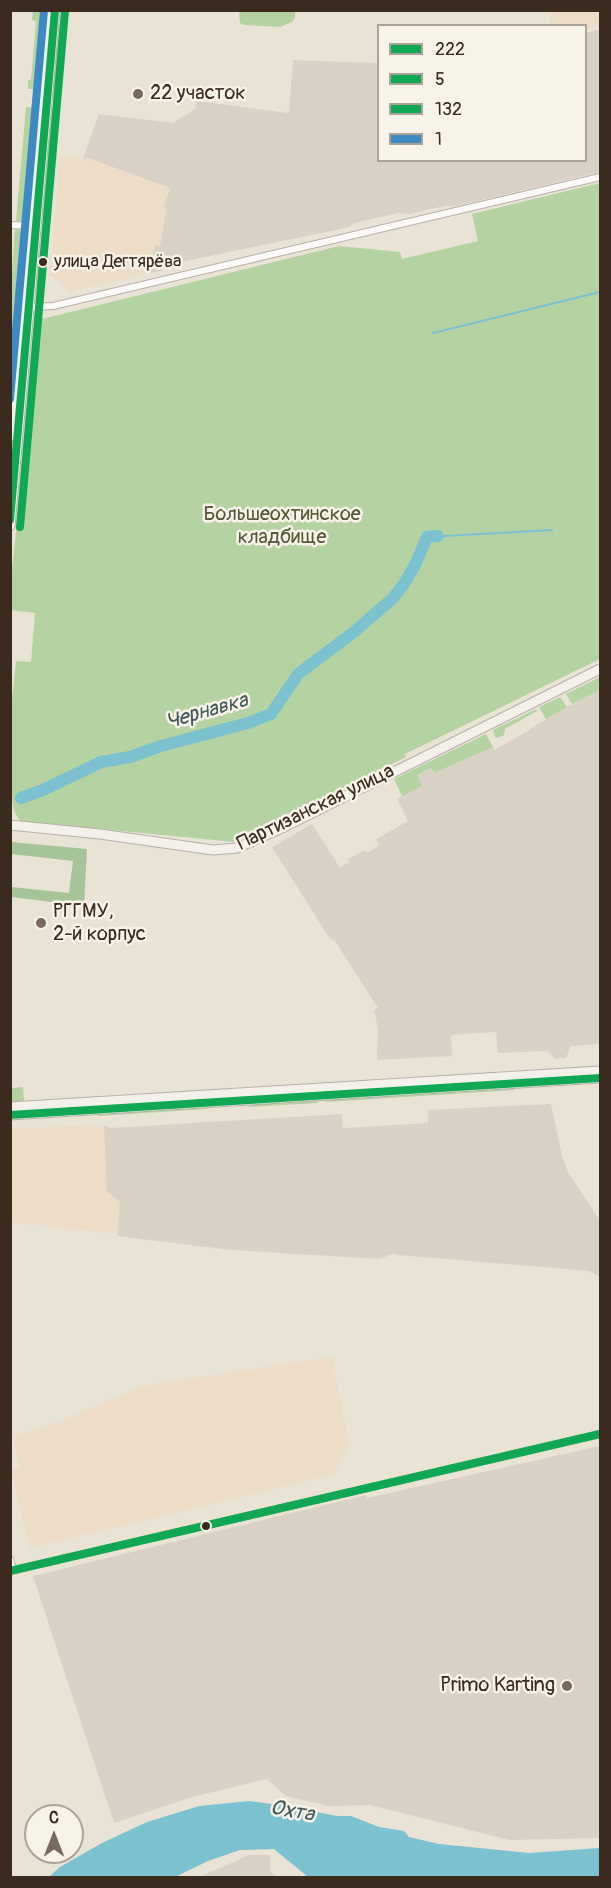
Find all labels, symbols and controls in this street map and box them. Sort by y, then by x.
legend [377,24,587,162]
text: 222 [435,38,465,61]
text: 5 [435,68,445,91]
place label: 22 участок [150,82,245,106]
marker: 22 участок [131,87,145,101]
text: 132 [435,98,462,121]
text: 1 [435,128,442,151]
place label: улица Дегтярёва [54,251,181,273]
marker: улица Дегтярёва [37,256,49,268]
park label: Большеохтинское кладбище [203,503,361,550]
water label: Чернавка [163,688,251,736]
street label: Партизанская улица [233,760,399,856]
place label: РГГМУ, 2-й корпус [53,900,146,947]
marker: РГГМУ, 2-й корпус [34,916,48,930]
unlabelled marker [200,1520,212,1532]
place label: Primo Karting [440,1674,555,1698]
marker: Primo Karting [560,1679,574,1693]
water label: Охта [268,1796,316,1828]
north arrow [24,1804,84,1864]
text: С [49,1808,59,1828]

